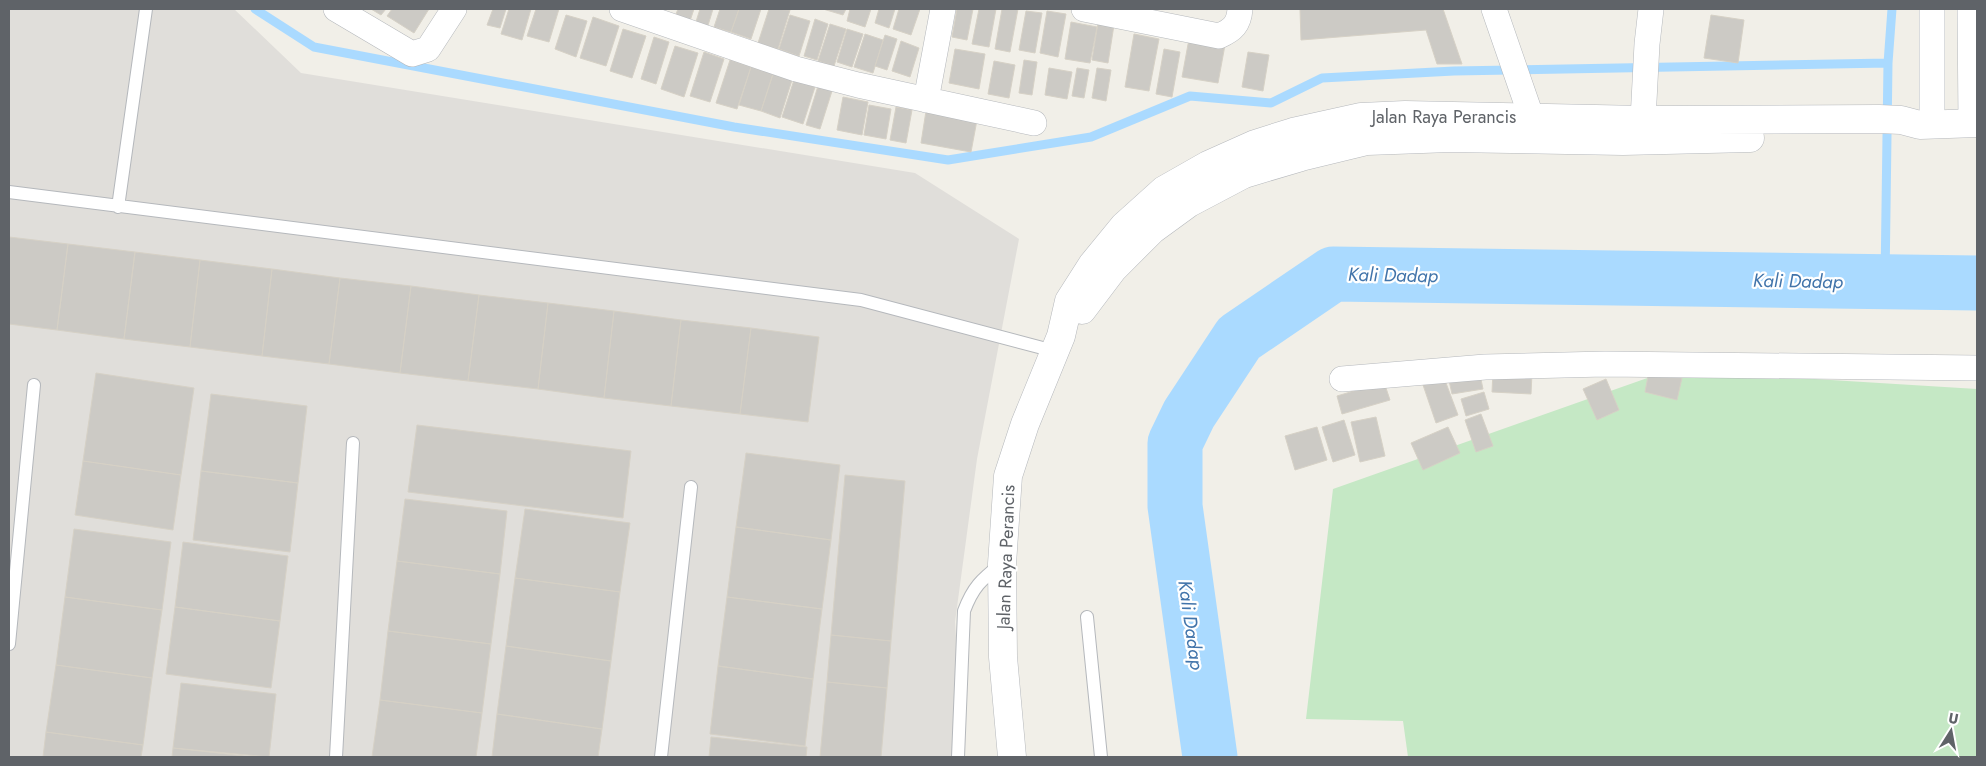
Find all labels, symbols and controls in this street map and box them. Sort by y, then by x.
street label: Jalan Raya Perancis [1370,104,1516,130]
water label: Kali Dadap [1348,261,1439,289]
water label: Kali Dadap [1753,267,1844,295]
street label: Jalan Raya Perancis [990,484,1022,632]
water label: Kali Dadap [1171,578,1211,672]
north arrow [1926,706,1976,756]
text: U [1947,707,1960,729]

